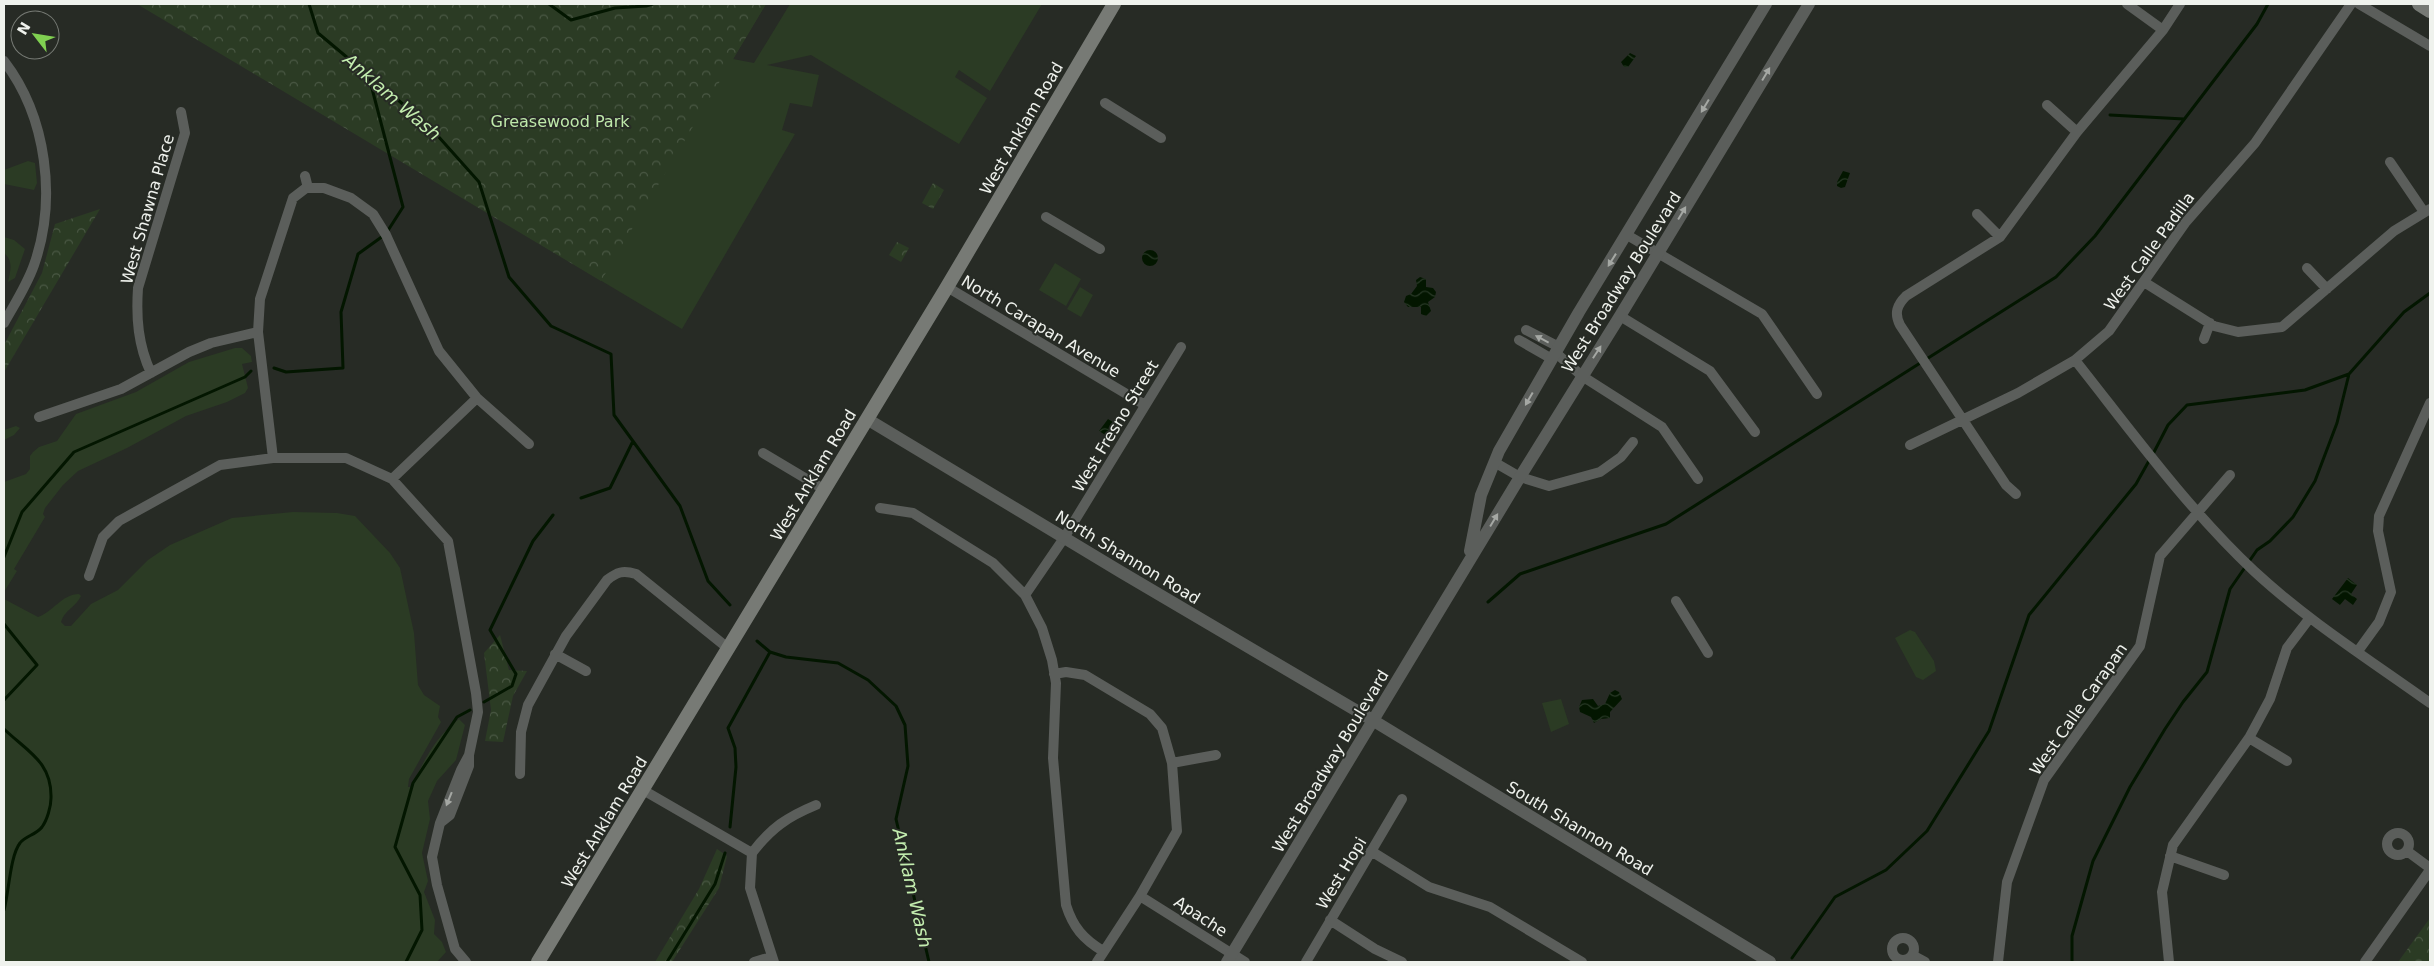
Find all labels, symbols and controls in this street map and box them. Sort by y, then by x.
north arrow [10,10,60,60]
text: N [14,19,34,37]
water label: Anklam Wash [339,48,445,145]
street label: West Anklam Road [976,59,1067,198]
one-way arrow [1762,68,1771,81]
one-way arrow [1700,99,1709,112]
park label: Greasewood Park [491,112,630,131]
street label: West Shawna Place [117,132,178,286]
street label: West Broadway Boulevard [1558,188,1685,376]
street label: West Calle Padilla [2100,189,2199,314]
one-way arrow [1678,207,1687,220]
one-way arrow [1607,253,1616,266]
street label: North Carapan Avenue [958,271,1124,381]
one-way arrow [1536,334,1549,343]
one-way arrow [1593,345,1602,358]
street label: West Fresno Street [1069,357,1162,496]
one-way arrow [1524,393,1533,406]
street label: West Anklam Road [767,406,860,544]
street label: North Shannon Road [1052,507,1204,608]
one-way arrow [1490,514,1499,527]
street label: West Calle Carapan [2026,640,2131,779]
street label: West Broadway Boulevard [1268,666,1393,856]
street label: West Anklam Road [558,753,651,891]
street label: South Shannon Road [1503,777,1656,880]
one-way arrow [444,792,452,806]
water label: Anklam Wash [888,825,936,950]
street label: West Hopi [1312,834,1370,913]
street label: Apache [1171,892,1231,941]

